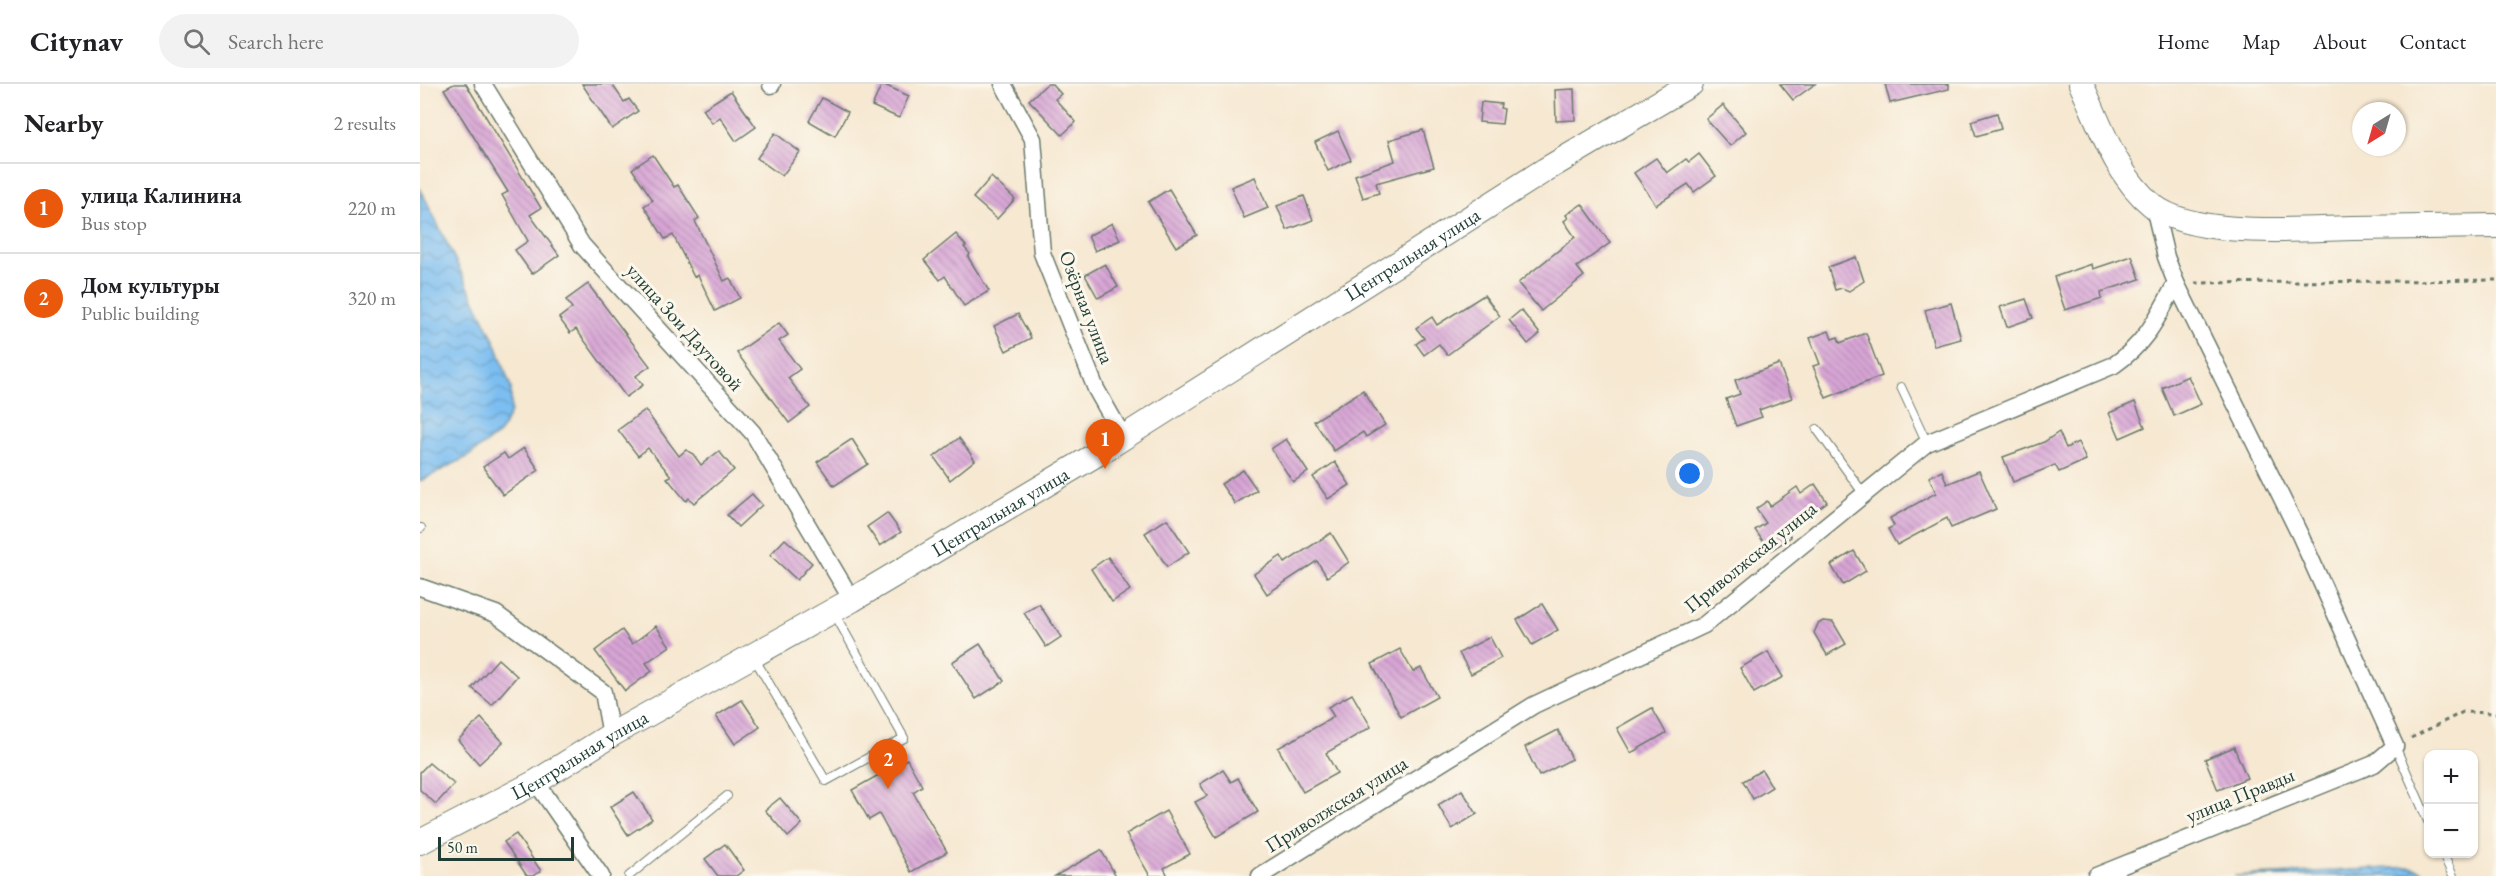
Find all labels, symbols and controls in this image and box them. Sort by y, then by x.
search box [159,14,579,68]
text: Citynav [30,23,123,59]
icon: search [180,25,213,58]
text: Search here [228,27,324,56]
text: Home [2157,28,2209,55]
text: Map [2242,28,2280,55]
text: About [2313,28,2366,55]
text: Contact [2399,28,2466,55]
north arrow [2352,102,2406,156]
text: Nearby [24,106,104,140]
text: 2 results [333,110,396,136]
text: улица Калинина [81,181,242,210]
text: 1 [38,195,49,221]
text: 220 m [348,195,396,221]
street label: Центральная улица [1340,201,1485,307]
text: Bus stop [81,210,147,236]
street label: Озёрная улица [1054,247,1120,367]
street label: улица Зои Даутовой [621,258,750,397]
text: Дом культуры [81,271,220,300]
text: 2 [38,285,49,311]
text: 320 m [348,285,396,311]
text: Public building [81,300,199,326]
pin: 1 [1086,420,1124,469]
your location [1675,459,1704,488]
street label: Центральная улица [927,461,1074,563]
street label: Приволжская улица [1678,495,1822,619]
street label: Центральная улица [507,704,653,806]
pin: 2 [868,740,908,789]
street label: Приволжская улица [1260,750,1412,858]
map controls [2424,750,2478,858]
button: + [2424,750,2478,804]
street label: улица Правды [2182,761,2298,829]
button: − [2424,804,2478,858]
scale bar [438,834,574,862]
text: 50 m [447,837,478,858]

